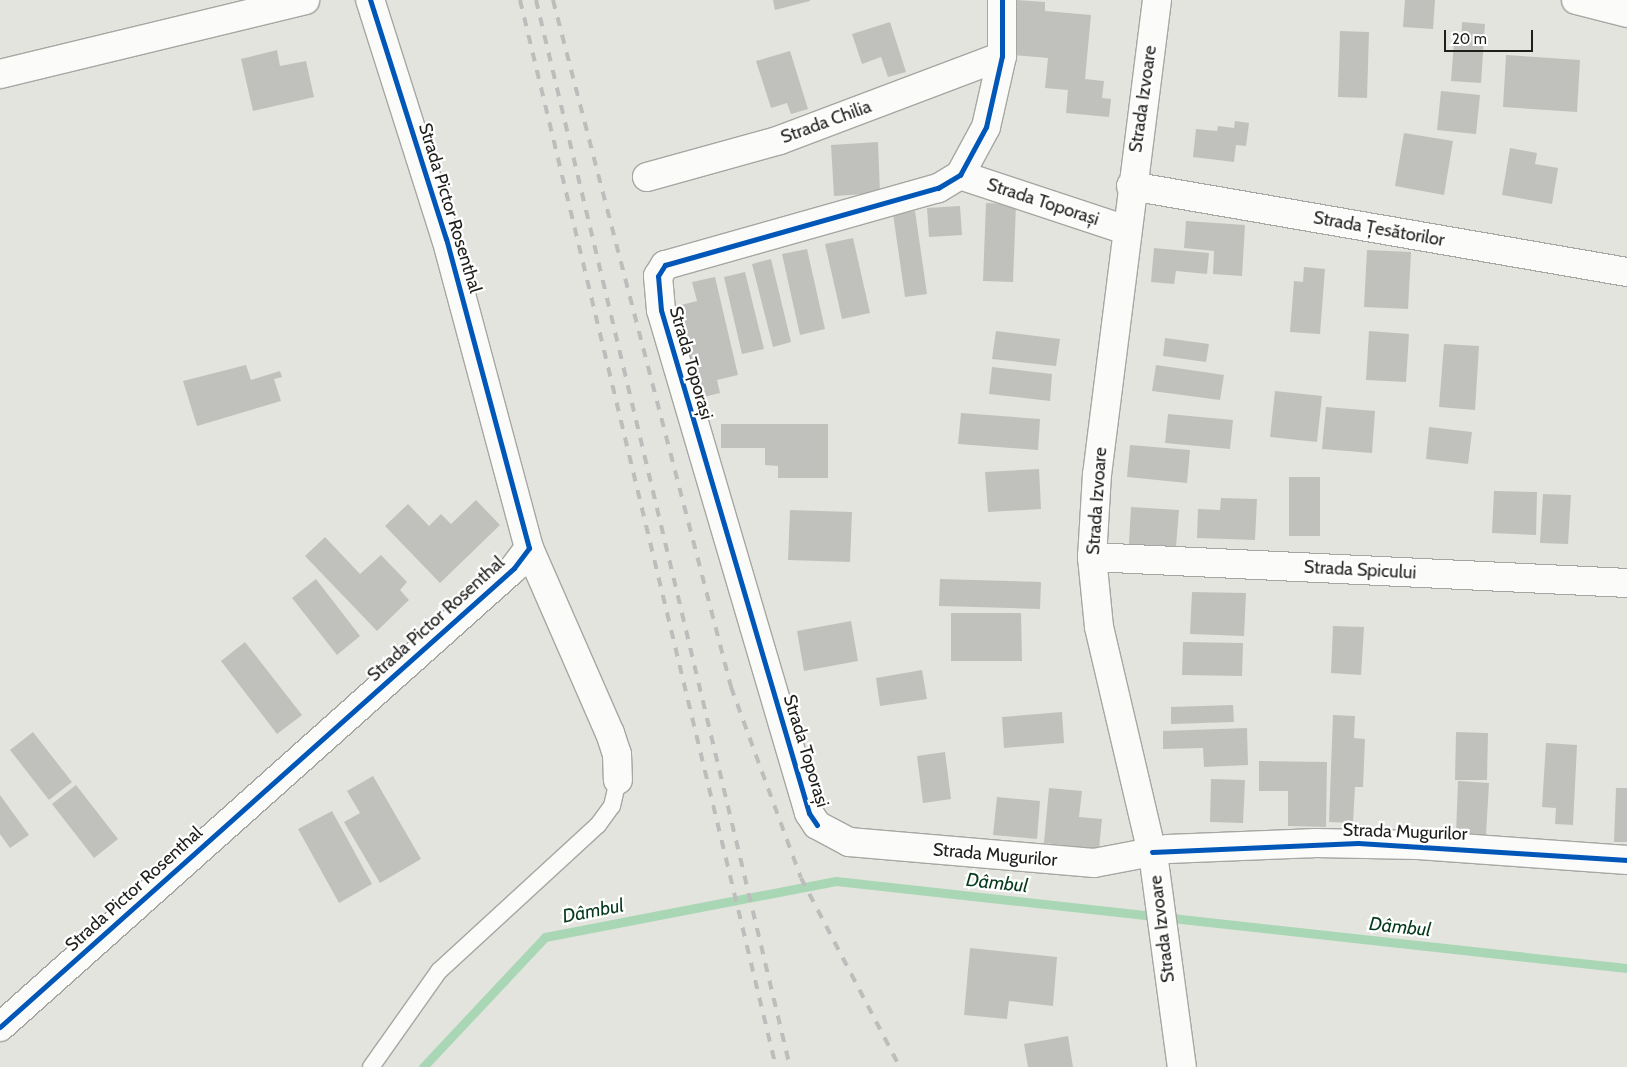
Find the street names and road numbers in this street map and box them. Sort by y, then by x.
street label: Strada Izvoare [1125,44,1161,154]
street label: Strada Chilia [778,96,874,148]
street label: Strada Pictor Rosenthal [414,120,486,296]
street label: Strada Toporași [984,174,1102,230]
street label: Strada Țesătorilor [1312,207,1446,251]
street label: Strada Toporași [665,304,717,422]
street label: Strada Izvoare [1082,446,1112,556]
street label: Strada Pictor Rosenthal [363,552,509,686]
street label: Strada Spicului [1303,556,1417,584]
street label: Strada Toporași [779,692,833,810]
street label: Strada Mugurilor [1342,819,1468,845]
street label: Strada Pictor Rosenthal [61,822,207,956]
street label: Strada Mugurilor [932,839,1058,871]
street label: Strada Izvoare [1145,874,1179,984]

